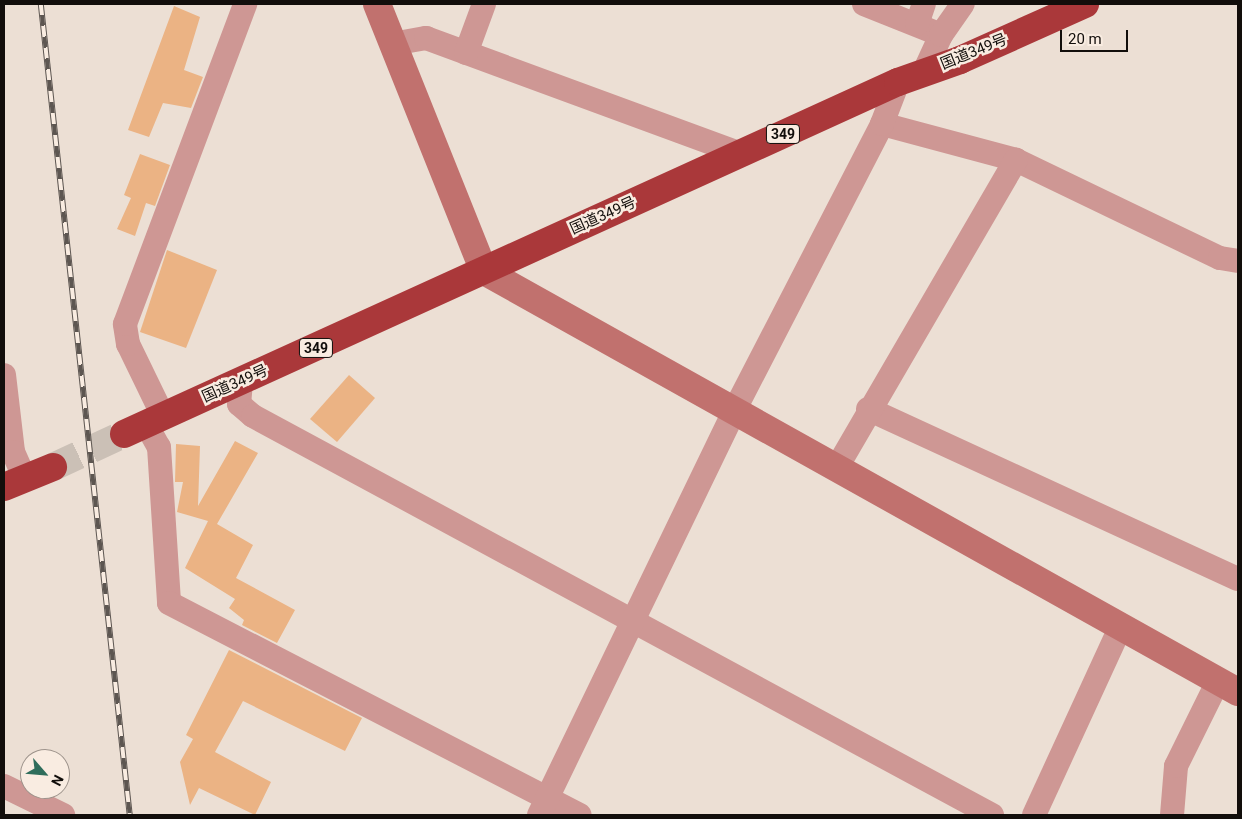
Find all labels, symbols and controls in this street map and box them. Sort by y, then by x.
scale bar [1062,20,1130,52]
street label: 国道349号 [938,30,1010,74]
text: 20 m [1068,30,1102,48]
road number: 349 [766,122,800,146]
street label: 国道349号 [567,193,639,239]
road number: 349 [298,336,334,359]
street label: 国道349号 [199,361,271,407]
north arrow [20,749,70,799]
text: N [48,772,67,788]

